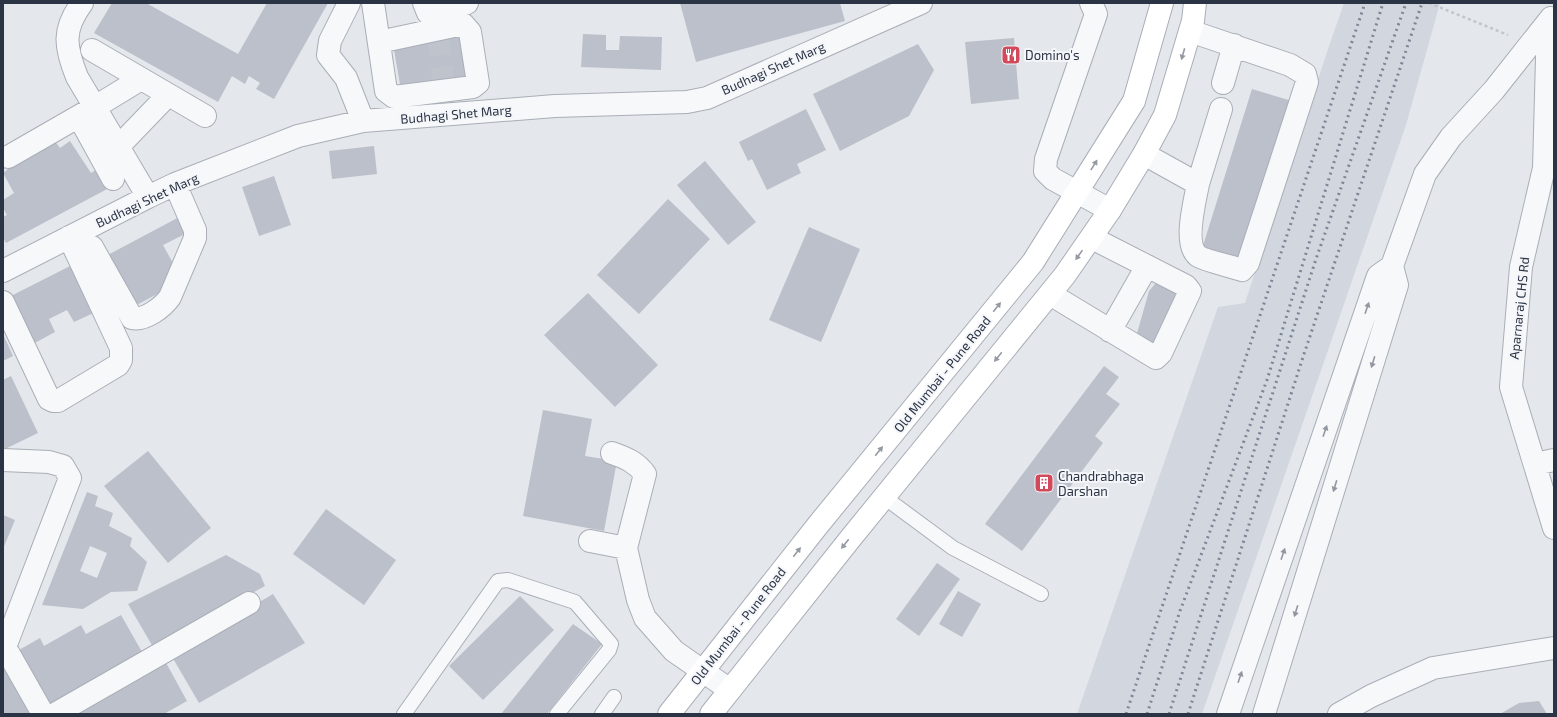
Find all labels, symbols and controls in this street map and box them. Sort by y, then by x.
street label: Budhagi Shet Marg [719,38,827,98]
restaurant icon: Domino's [1000,44,1022,66]
place label: Domino's [1025,47,1080,63]
one-way arrow [1180,49,1186,61]
street label: Budhagi Shet Marg [400,101,512,127]
one-way arrow [1090,160,1098,170]
street label: Budhagi Shet Marg [93,169,201,231]
one-way arrow [1075,250,1083,261]
street label: Aparnaraj CHS Rd [1506,256,1532,360]
one-way arrow [992,301,1001,312]
one-way arrow [1364,302,1370,314]
street label: Old Mumbai - Pune Road [890,313,994,435]
one-way arrow [994,352,1003,362]
one-way arrow [1370,357,1376,369]
one-way arrow [1322,425,1328,437]
one-way arrow [875,445,883,456]
place label: Chandrabhaga Darshan [1058,468,1144,499]
building icon: Chandrabhaga Darshan [1033,472,1055,494]
one-way arrow [1332,481,1338,493]
one-way arrow [841,539,849,550]
one-way arrow [793,546,801,557]
one-way arrow [1280,548,1286,560]
street label: Old Mumbai - Pune Road [687,564,789,688]
one-way arrow [1293,605,1299,617]
one-way arrow [1238,671,1244,683]

